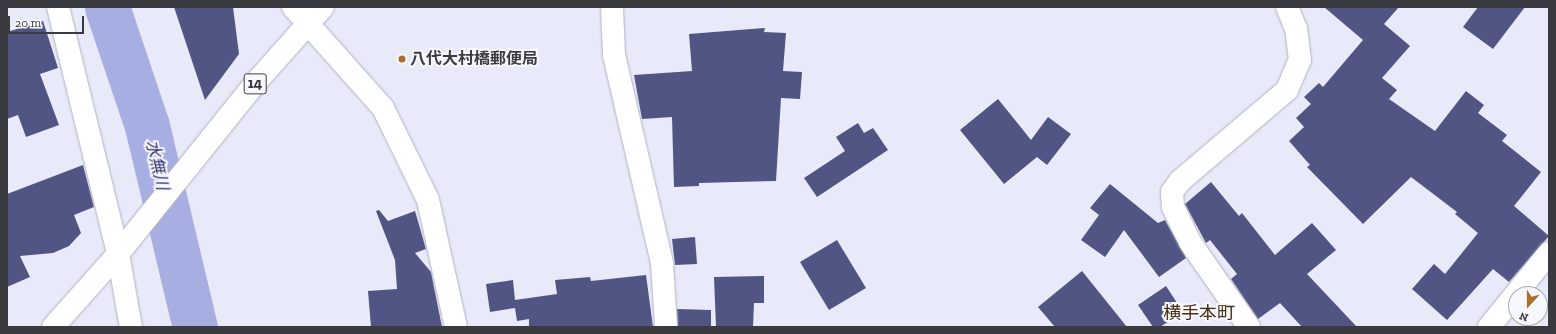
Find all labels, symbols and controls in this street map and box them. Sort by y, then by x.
scale bar [10,8,86,34]
text: 20 m [15,16,41,30]
place label: 八代大村橋郵便局 [410,49,538,69]
marker: 八代大村橋郵便局 [397,54,407,64]
road number: 14 [243,71,267,97]
water label: 水無川 [141,138,173,192]
north arrow [1508,286,1548,326]
district label: 横手本町 [1163,302,1235,324]
text: N [1518,309,1530,324]

